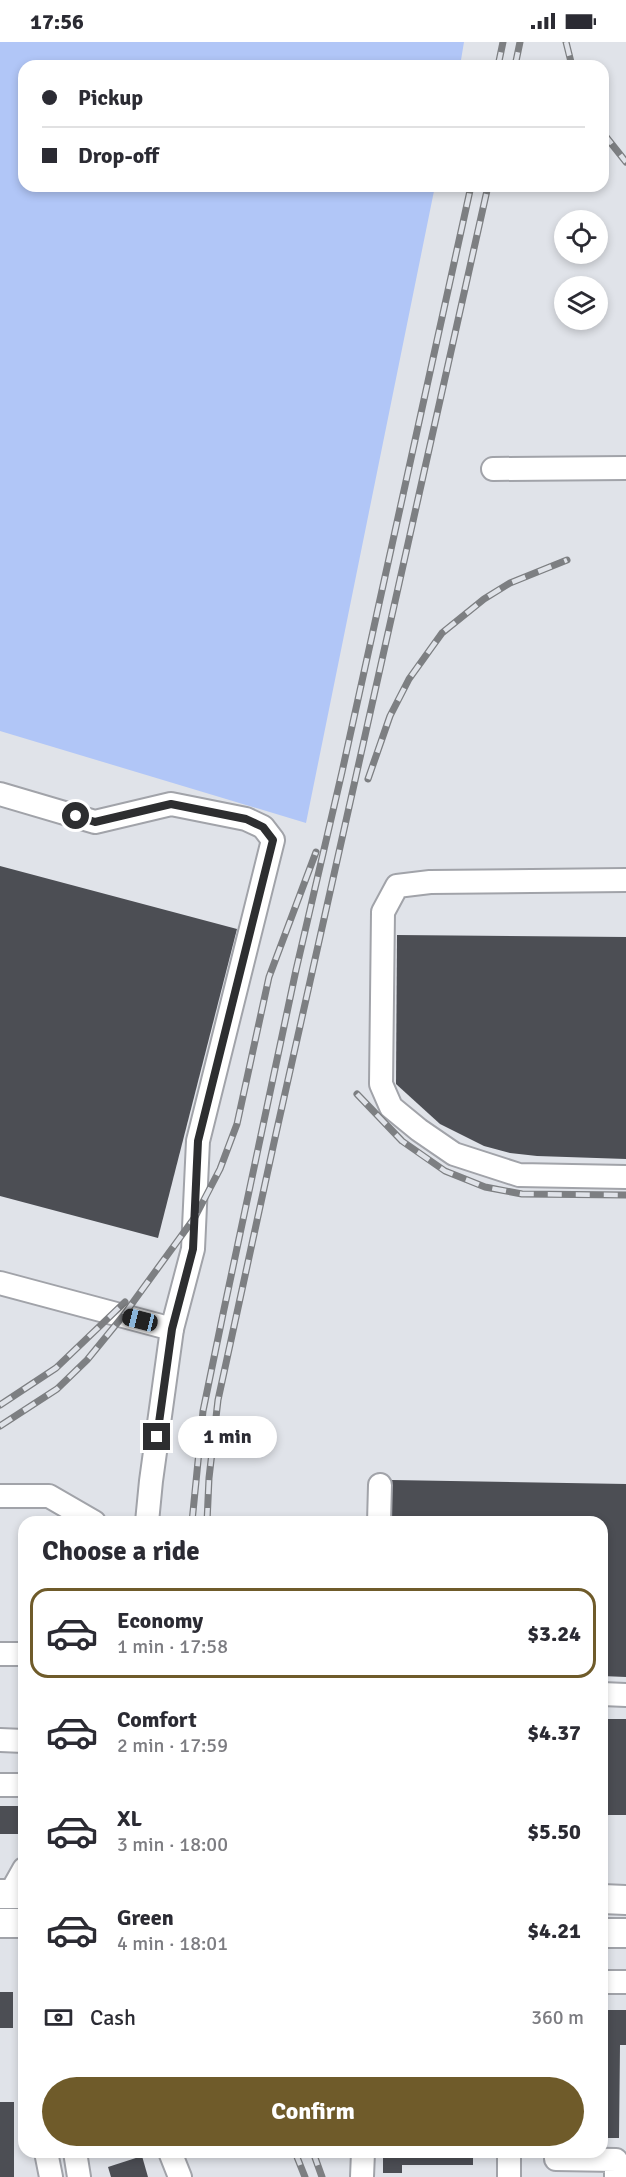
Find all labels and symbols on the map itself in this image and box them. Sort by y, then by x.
route start [62,802,89,829]
car [120,1307,160,1333]
callout: 1 min [178,1416,277,1458]
route end [143,1423,170,1450]

